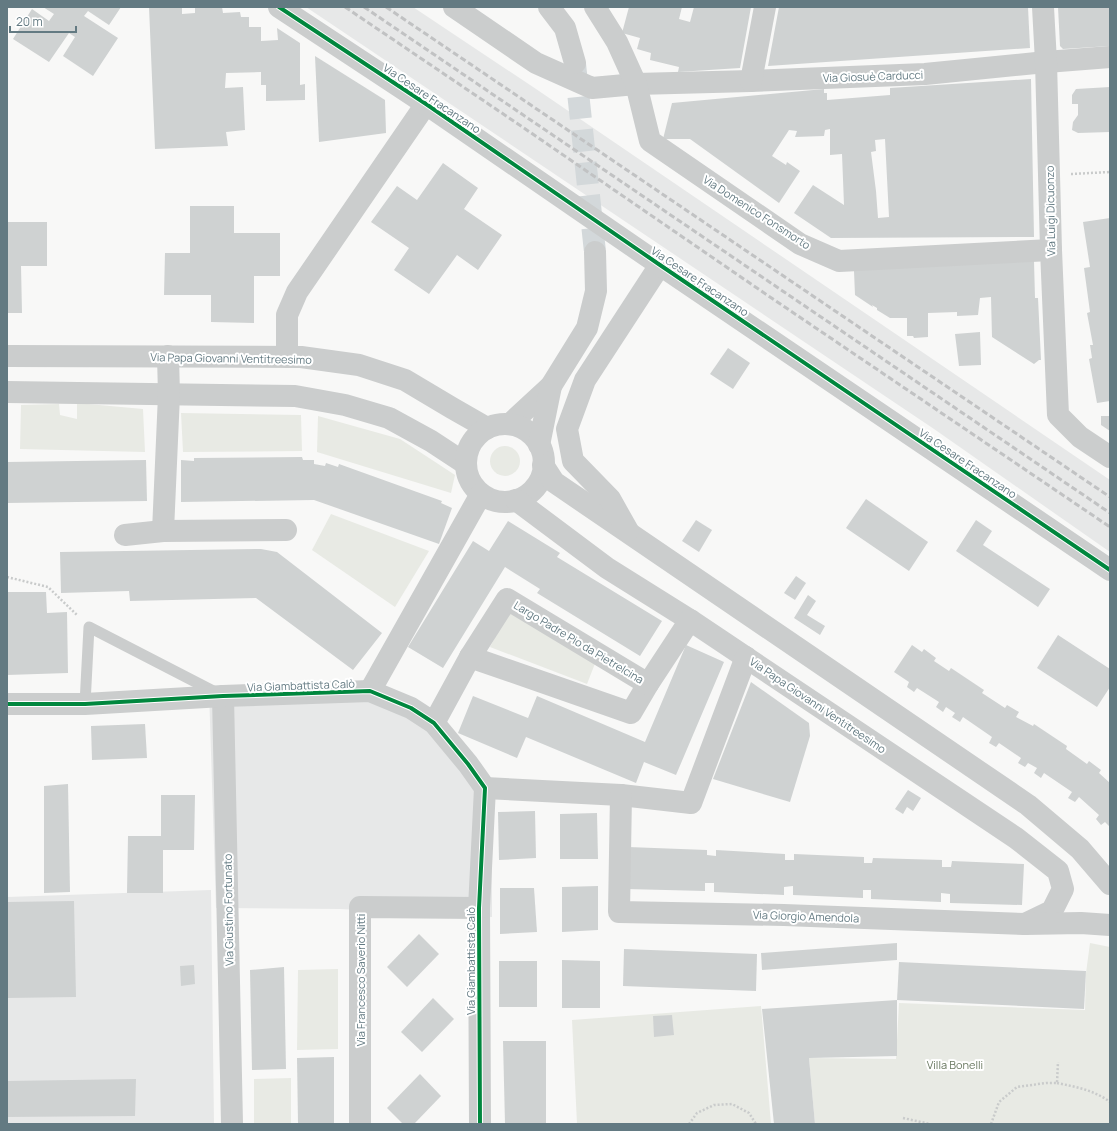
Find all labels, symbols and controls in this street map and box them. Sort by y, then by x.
scale bar [10,8,76,34]
text: 20 m [16,13,43,30]
street label: Via Cesare Fracanzano [380,60,484,137]
street label: Via Giosuè Carducci [823,67,923,85]
street label: Via Luigi Dicuonzo [1042,165,1058,257]
street label: Via Domenico Fonsmorto [700,172,814,253]
street label: Via Cesare Fracanzano [648,243,752,320]
street label: Via Papa Giovanni Ventitreesimo [150,349,312,367]
street label: Via Cesare Fracanzano [916,425,1020,502]
street label: Largo Padre Pio da Pietrelcina [511,597,647,687]
street label: Via Papa Giovanni Ventitreesimo [747,654,890,757]
street label: Via Giambattista Calò [247,676,356,694]
street label: Via Giustino Fortunato [220,853,236,966]
street label: Via Giambattista Calò [463,907,478,1015]
street label: Via Giorgio Amendola [753,907,859,925]
street label: Via Francesco Saverio Nitti [353,914,368,1046]
park label: Villa Bonelli [927,1057,983,1072]

